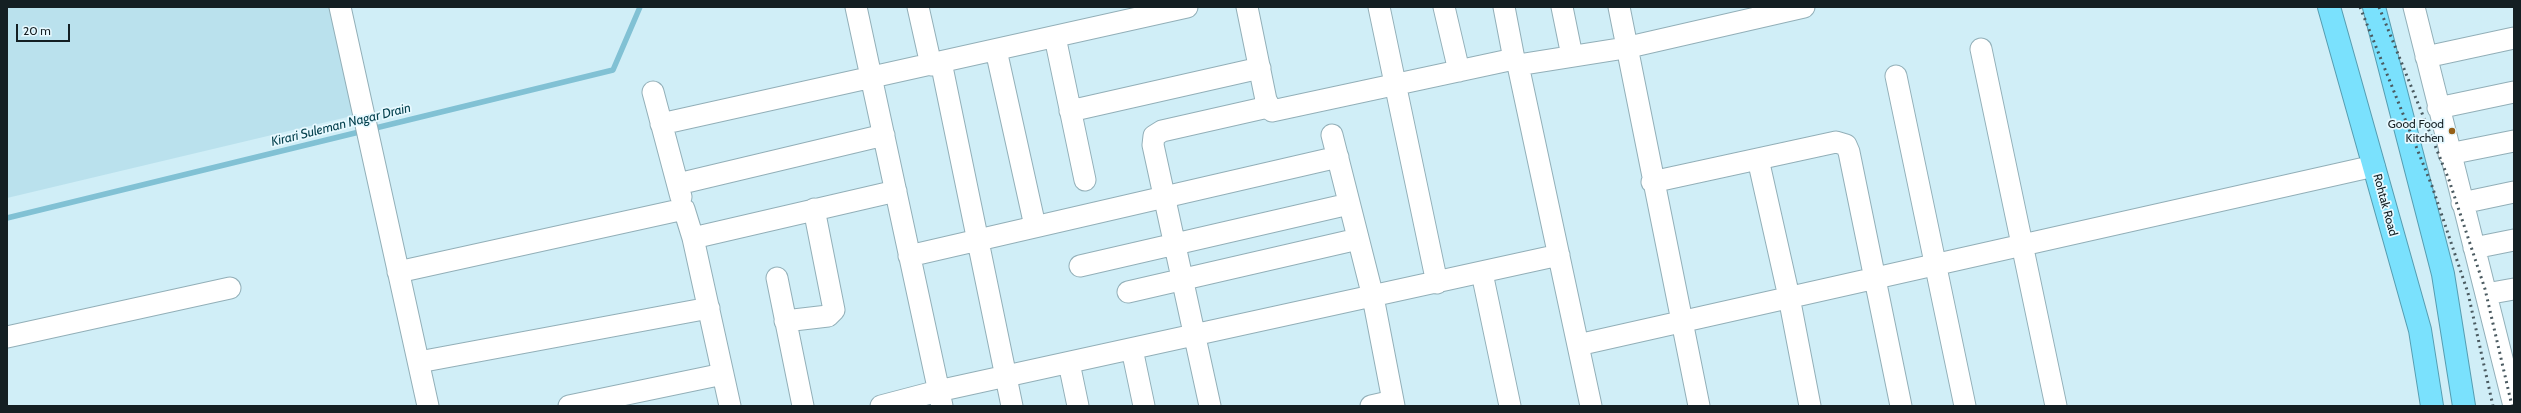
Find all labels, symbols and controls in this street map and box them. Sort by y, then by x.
scale bar [18,16,72,42]
text: 20 m [23,23,51,38]
water label: Kirari Suleman Nagar Drain [270,100,412,150]
place label: Good Food Kitchen [2388,117,2444,145]
marker: Good Food Kitchen [2447,126,2457,136]
street label: Rohtak Road [2370,172,2400,238]

